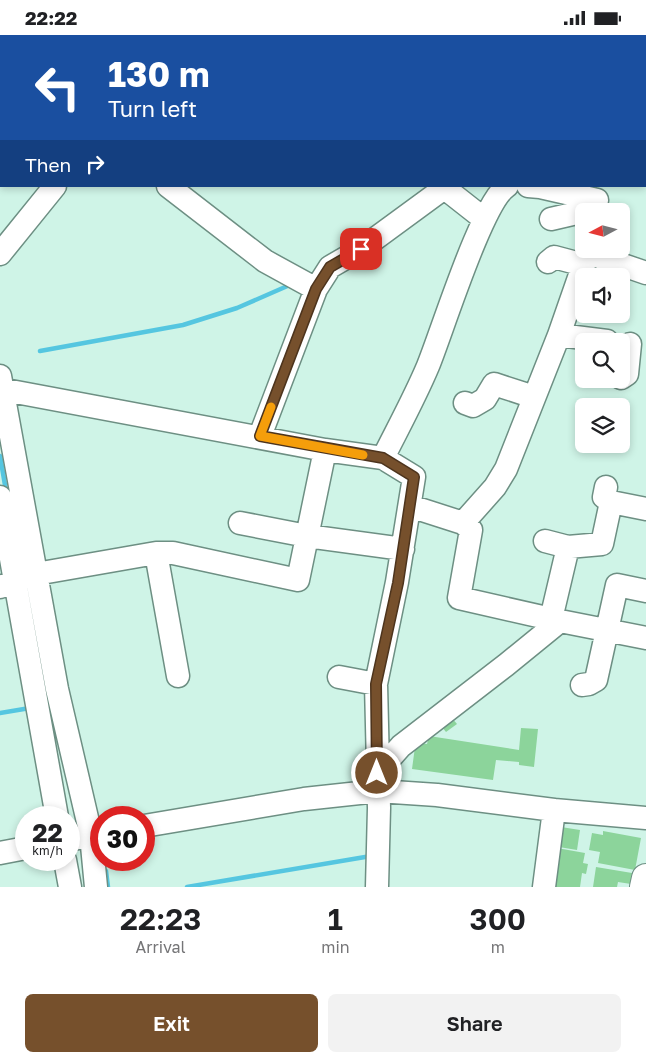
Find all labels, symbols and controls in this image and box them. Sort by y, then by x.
text: 22:22 [25,6,77,29]
text: 130 m [108,53,210,95]
icon: left [25,55,90,120]
text: Turn left [108,95,197,122]
icon: right [81,150,109,178]
text: Then [25,153,71,176]
north arrow [575,203,630,257]
map controls [575,203,630,453]
pin [340,228,382,270]
icon: arrive [347,235,375,263]
button: sound [575,268,630,323]
button: search [575,333,630,388]
button: layers [575,398,630,453]
position arrow [350,746,402,798]
speed limit sign: 30 [90,806,155,871]
text: 22 [32,817,63,848]
text: km/h [32,843,63,858]
text: 22:23 [120,901,201,937]
text: 1 [328,901,343,937]
text: 300 [470,901,526,937]
text: Arrival [136,937,186,957]
text: min [321,937,350,957]
text: m [491,937,505,957]
button: Exit [25,994,318,1052]
button: Share [328,994,621,1052]

